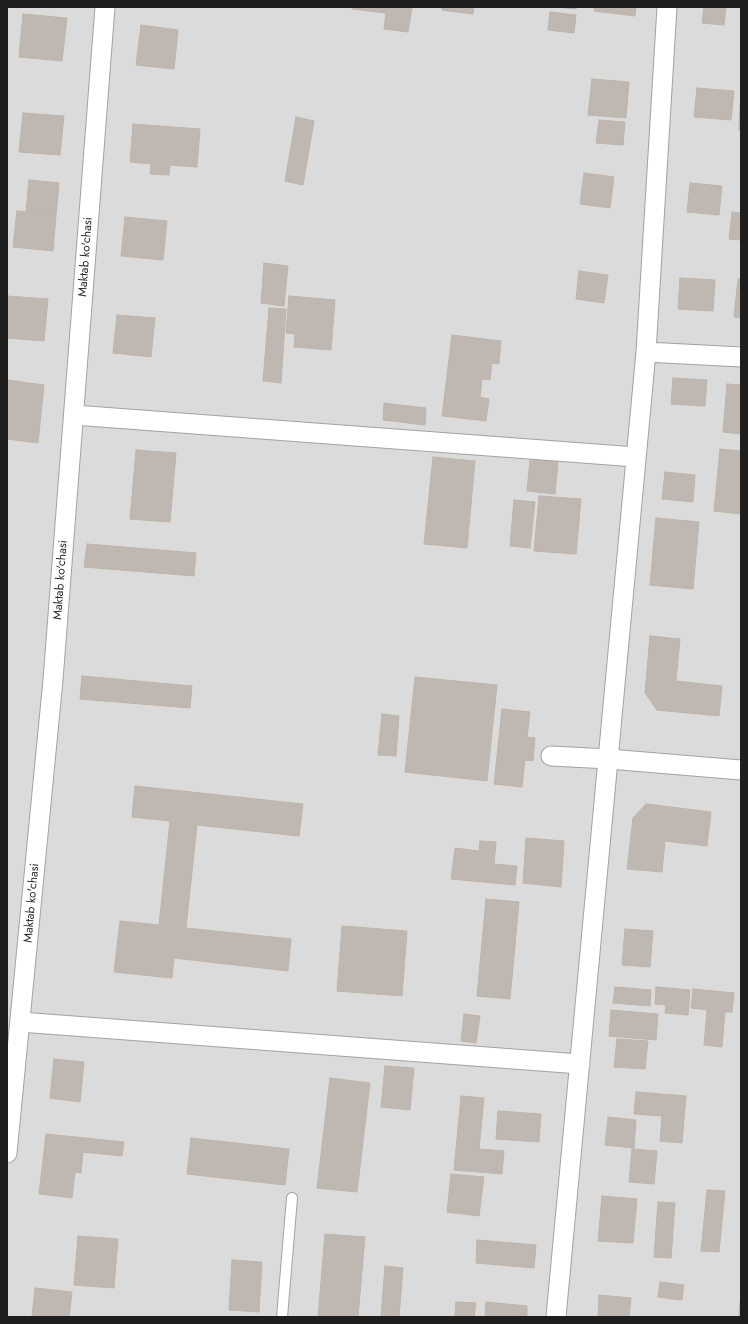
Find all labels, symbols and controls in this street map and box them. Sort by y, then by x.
street label: Maktab ko'chasi [76,217,96,297]
street label: Maktab ko'chasi [51,540,71,620]
street label: Maktab ko'chasi [21,863,43,943]

